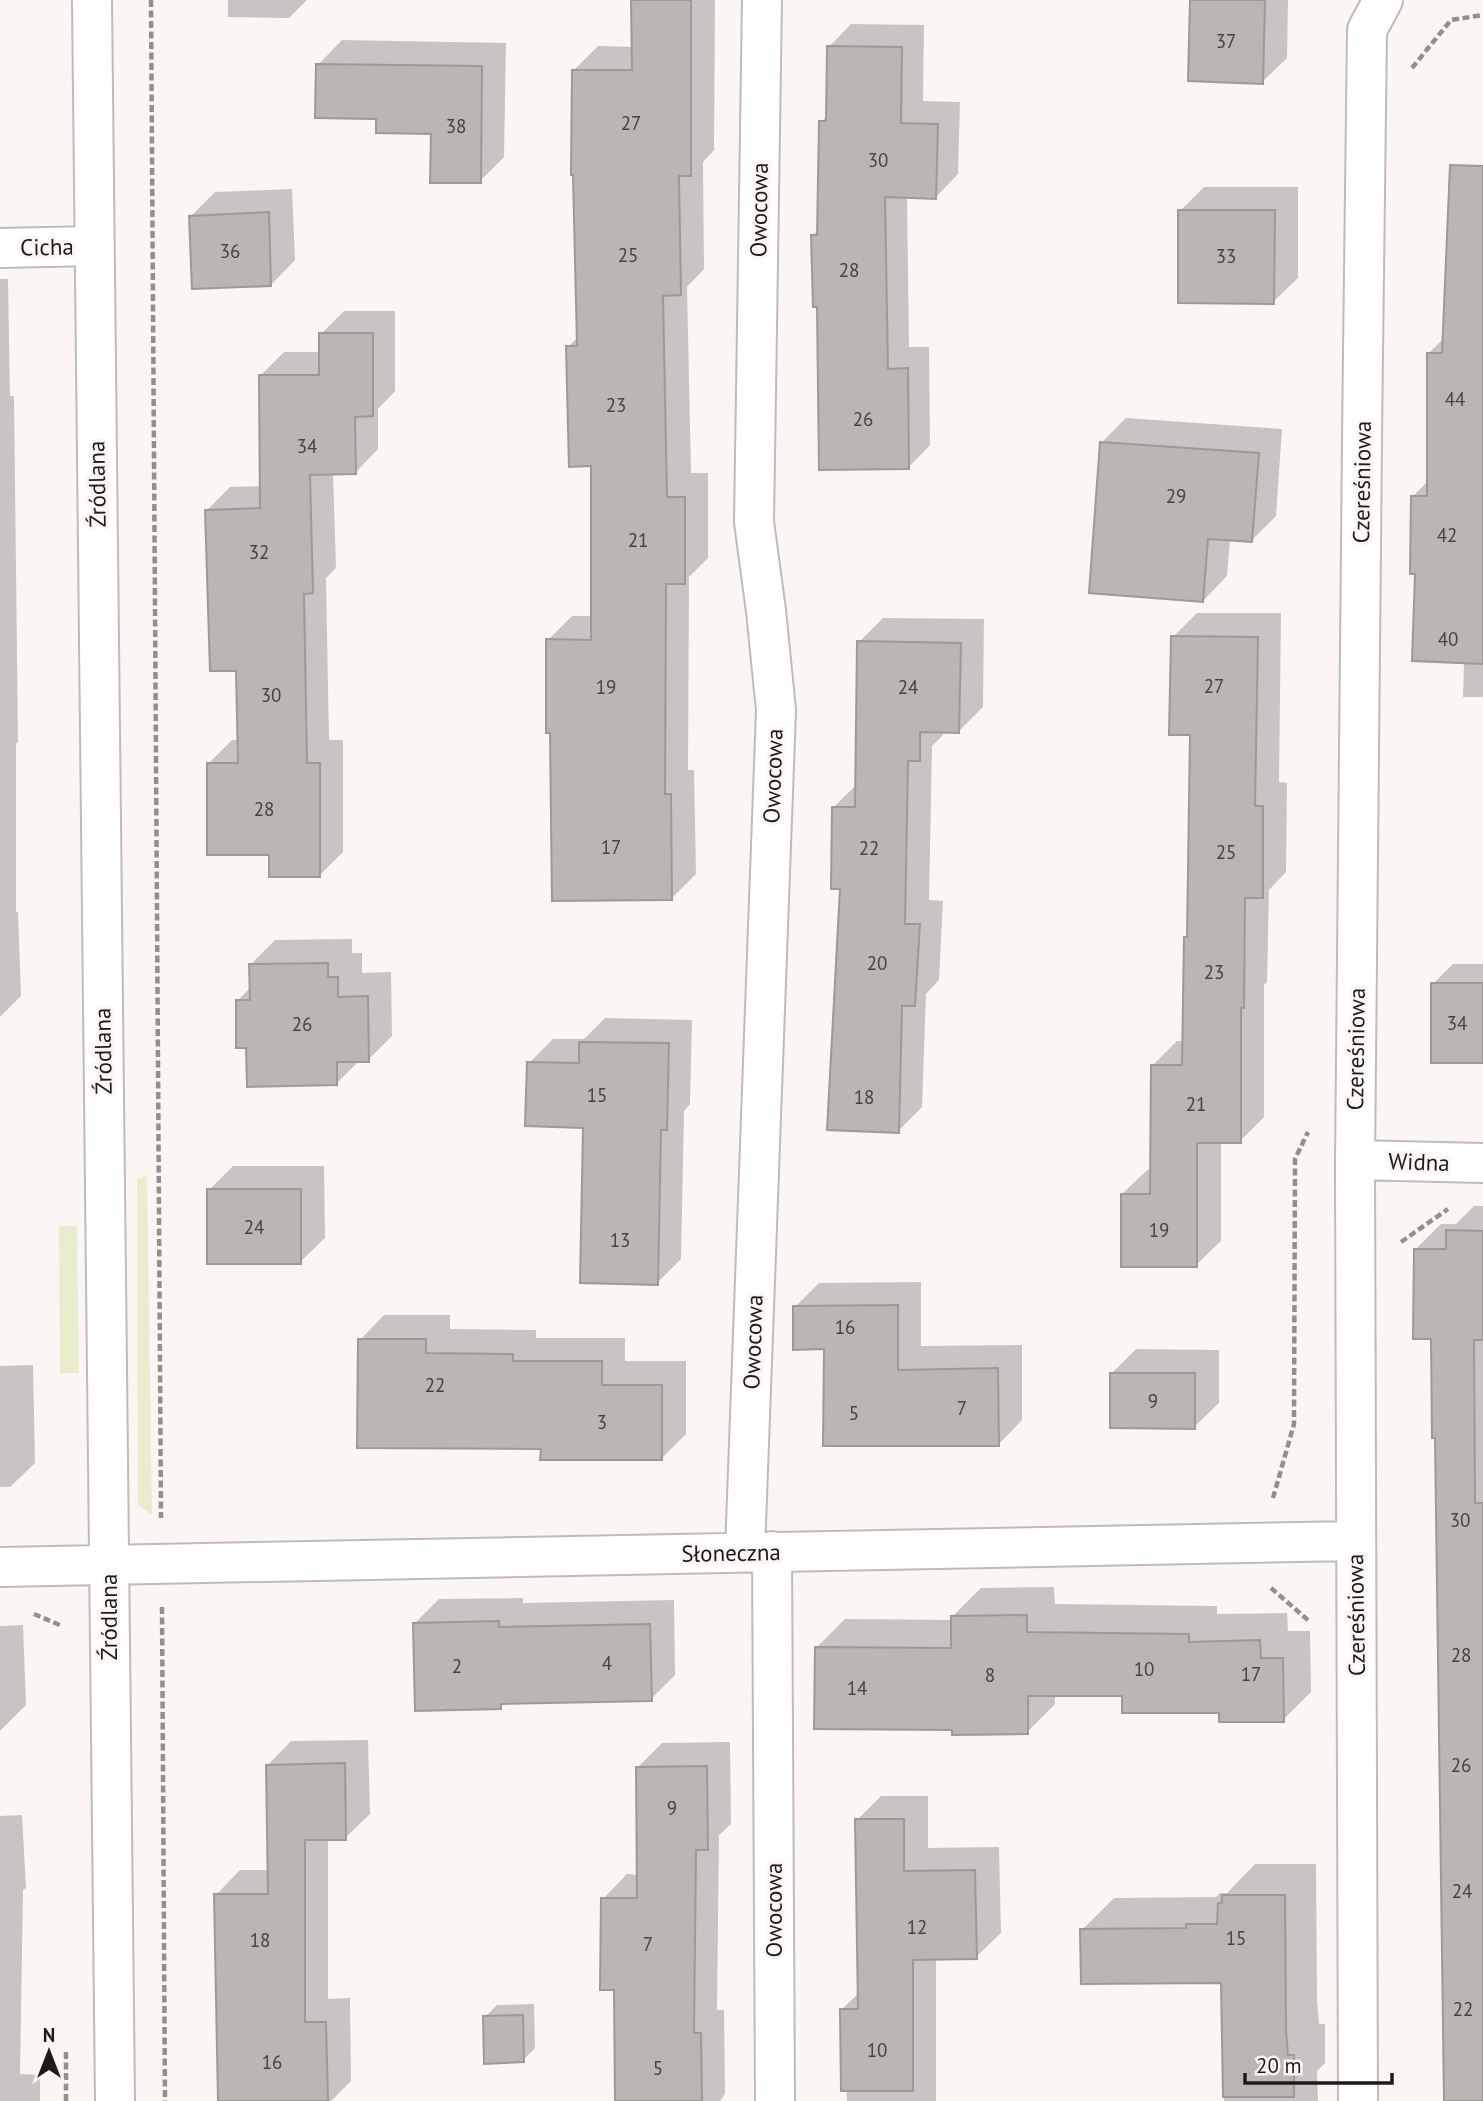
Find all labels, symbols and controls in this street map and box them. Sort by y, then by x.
house number: 37 [1216,29,1236,53]
house number: 27 [621,111,641,135]
house number: 38 [446,114,466,138]
house number: 30 [868,148,888,172]
street label: Owocowa [743,162,774,258]
street label: Cicha [20,232,74,261]
house number: 36 [220,239,240,263]
house number: 25 [618,243,638,267]
house number: 33 [1216,244,1236,268]
house number: 28 [839,258,859,282]
house number: 44 [1445,387,1465,411]
house number: 23 [606,393,626,417]
house number: 26 [853,407,873,431]
street label: Czereśniowa [1346,420,1377,544]
house number: 34 [297,434,317,458]
street label: Źródlana [81,440,112,528]
house number: 29 [1166,484,1186,508]
house number: 42 [1437,523,1457,547]
house number: 21 [628,528,648,552]
house number: 32 [249,540,269,564]
house number: 40 [1438,627,1458,651]
house number: 27 [1204,674,1224,698]
house number: 19 [596,675,616,699]
house number: 24 [898,675,918,699]
house number: 30 [261,683,281,707]
street label: Owocowa [756,728,789,824]
house number: 28 [254,797,274,821]
house number: 17 [601,835,621,859]
house number: 22 [859,836,879,860]
house number: 25 [1216,840,1236,864]
house number: 20 [867,951,887,975]
house number: 23 [1204,960,1224,984]
street label: Czereśniowa [1340,987,1371,1111]
street label: Źródlana [87,1007,118,1095]
house number: 34 [1447,1011,1467,1035]
house number: 26 [292,1012,312,1036]
house number: 15 [587,1083,607,1107]
house number: 18 [854,1085,874,1109]
house number: 21 [1186,1092,1206,1116]
street label: Widna [1388,1146,1450,1177]
house number: 24 [244,1215,264,1239]
house number: 19 [1149,1218,1169,1242]
house number: 13 [610,1228,630,1252]
street label: Owocowa [736,1294,769,1390]
house number: 16 [835,1315,855,1339]
house number: 22 [425,1373,445,1397]
house number: 9 [1148,1389,1158,1413]
house number: 7 [957,1396,967,1420]
house number: 5 [849,1401,859,1425]
house number: 3 [597,1410,607,1434]
house number: 30 [1450,1508,1470,1532]
street label: Słoneczna [681,1537,781,1568]
street label: Czereśniowa [1340,1553,1371,1677]
street label: Źródlana [94,1574,123,1660]
house number: 28 [1451,1643,1471,1667]
house number: 4 [602,1651,612,1675]
house number: 2 [452,1654,462,1678]
house number: 10 [1134,1657,1154,1681]
house number: 17 [1241,1662,1261,1686]
house number: 8 [985,1663,995,1687]
house number: 14 [847,1676,867,1700]
house number: 26 [1451,1753,1471,1777]
house number: 9 [667,1796,677,1820]
street label: Owocowa [759,1863,788,1957]
house number: 24 [1452,1879,1472,1903]
house number: 12 [907,1915,927,1939]
house number: 15 [1226,1926,1246,1950]
house number: 18 [250,1928,270,1952]
house number: 7 [643,1932,653,1956]
house number: 22 [1453,1997,1473,2021]
north arrow [14,2017,84,2087]
text: N [43,2023,55,2047]
house number: 10 [867,2038,887,2062]
scale bar [1245,2042,1392,2086]
house number: 16 [262,2050,282,2074]
text: 20 m [1256,2052,1302,2079]
house number: 5 [653,2056,663,2080]

